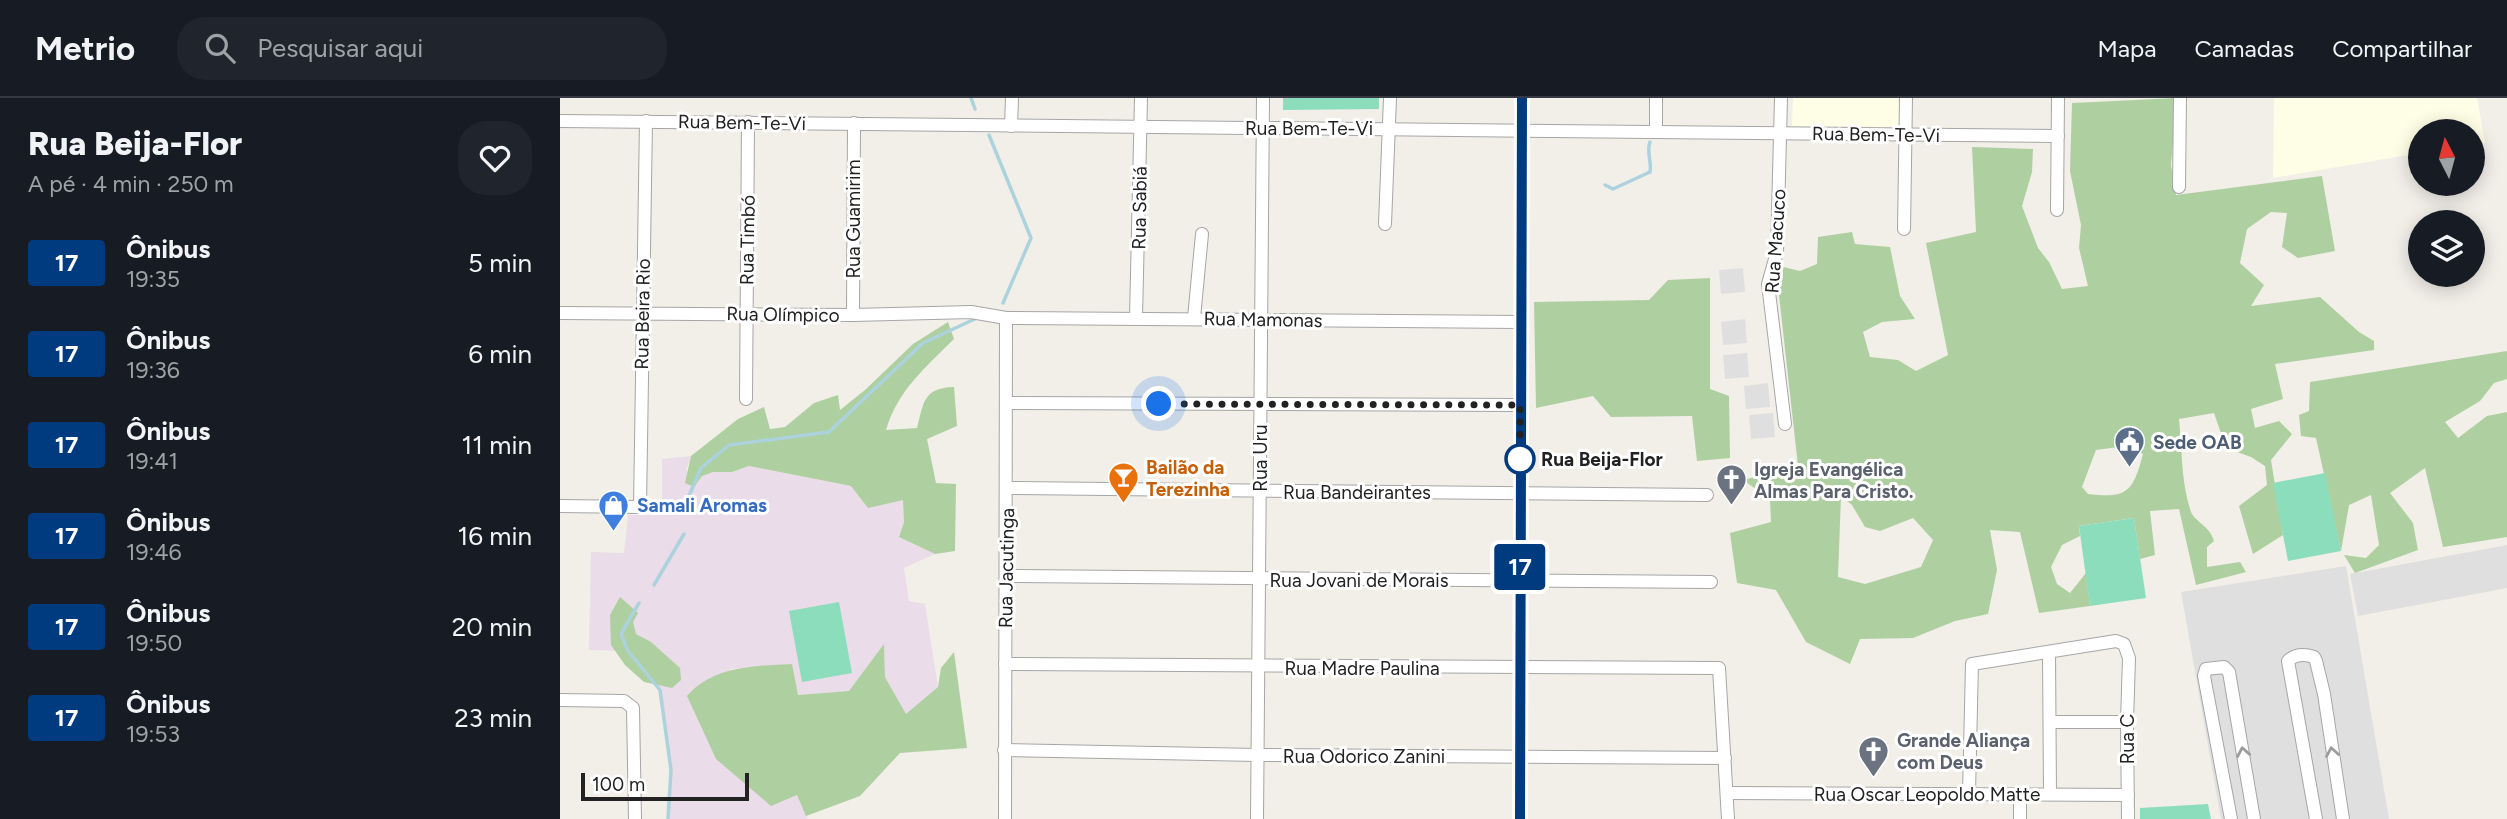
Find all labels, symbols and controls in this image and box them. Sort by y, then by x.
search box [177,17,667,80]
text: Metrio [35,29,135,68]
icon: search [201,29,239,67]
text: Pesquisar aqui [257,32,423,64]
text: Mapa [2097,34,2156,63]
text: Camadas [2194,34,2294,63]
text: Compartilhar [2332,34,2472,63]
street label: Rua Bem-Te-Vi [678,110,806,135]
street label: Rua Bem-Te-Vi [1245,117,1373,140]
north arrow [2408,119,2485,196]
map controls [2408,119,2485,287]
button: heart [458,121,532,195]
street label: Rua Bem-Te-Vi [1812,122,1940,147]
text: Rua Beija-Flor [28,124,242,163]
street label: Rua Guamirim [842,159,865,279]
street label: Rua Sabiá [1127,166,1152,250]
text: A pé · 4 min · 250 m [28,170,234,198]
street label: Rua Macuco [1760,188,1791,294]
street label: Rua Timbó [735,195,760,285]
button: layers [2408,210,2485,287]
text: Ônibus [126,233,210,265]
text: 5 min [468,247,532,279]
text: 17 [55,248,78,277]
street label: Rua Beira Rio [630,258,655,370]
text: 19:35 [126,265,180,293]
street label: Rua Olímpico [726,302,840,327]
street label: Rua Mamonas [1203,307,1323,332]
text: Ônibus [126,324,210,356]
text: 6 min [468,338,532,370]
text: 17 [55,339,78,368]
text: 19:36 [126,356,180,384]
your location [1141,386,1176,421]
text: Ônibus [126,415,210,447]
street label: Rua Uru [1249,424,1272,492]
public building icon: Sede OAB [2113,425,2147,469]
text: 11 min [461,429,532,461]
text: 17 [55,430,78,459]
place label: Sede OAB [2153,431,2242,454]
marker: Rua Beija-Flor [1505,444,1535,474]
text: 19:41 [126,447,178,475]
place label: Rua Beija-Flor [1541,448,1663,471]
place label: Bailão da Terezinha [1146,456,1230,501]
place label: Igreja Evangélica Almas Para Cristo. [1754,458,1914,503]
bar icon: Bailão da Terezinha [1106,461,1140,505]
church icon: Igreja Evangélica Almas Para Cristo. [1714,463,1748,507]
street label: Rua Bandeirantes [1283,481,1431,504]
shop icon: Samali Aromas [597,488,631,532]
place label: Samali Aromas [637,494,767,517]
text: Ônibus [126,506,210,538]
street label: Rua Jacutinga [994,508,1019,628]
text: 16 min [457,520,532,552]
text: 17 [55,521,78,550]
text: 19:46 [126,538,182,566]
line badge: 17 [1488,544,1552,590]
text: 17 [1508,552,1532,581]
street label: Rua Jovani de Morais [1269,569,1449,592]
text: Ônibus [126,597,210,629]
text: 20 min [452,611,532,643]
text: 17 [55,612,78,641]
text: 19:50 [126,629,182,657]
street label: Rua Madre Paulina [1284,657,1440,680]
text: Ônibus [126,688,210,720]
text: 23 min [454,702,532,734]
text: 17 [55,703,78,732]
street label: Rua C [2116,713,2139,764]
text: 19:53 [126,720,180,748]
place label: Grande Aliança com Deus [1897,729,2030,774]
church icon: Grande Aliança com Deus [1857,734,1891,778]
street label: Rua Odorico Zanini [1283,745,1445,768]
one-way arrow [2236,746,2251,758]
one-way arrow [2325,746,2340,758]
scale bar [581,770,749,802]
text: 100 m [592,773,645,796]
street label: Rua Oscar Leopoldo Matte [1814,783,2040,806]

